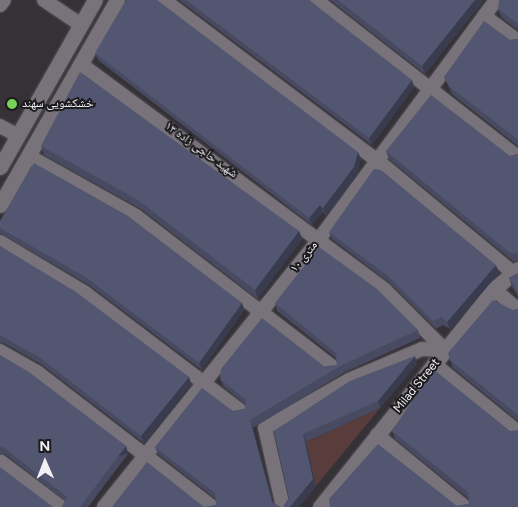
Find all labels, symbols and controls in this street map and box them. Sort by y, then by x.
place label: خشکشویی سهند [22,97,94,111]
marker: خشکشویی سهند [6,98,18,110]
street label: شهید حاجی زاده ۱۳ [162,119,240,181]
street label: ۱۰ متری [287,239,321,275]
street label: Milad Street [391,356,443,416]
north arrow [20,437,70,487]
text: N [39,438,50,455]

